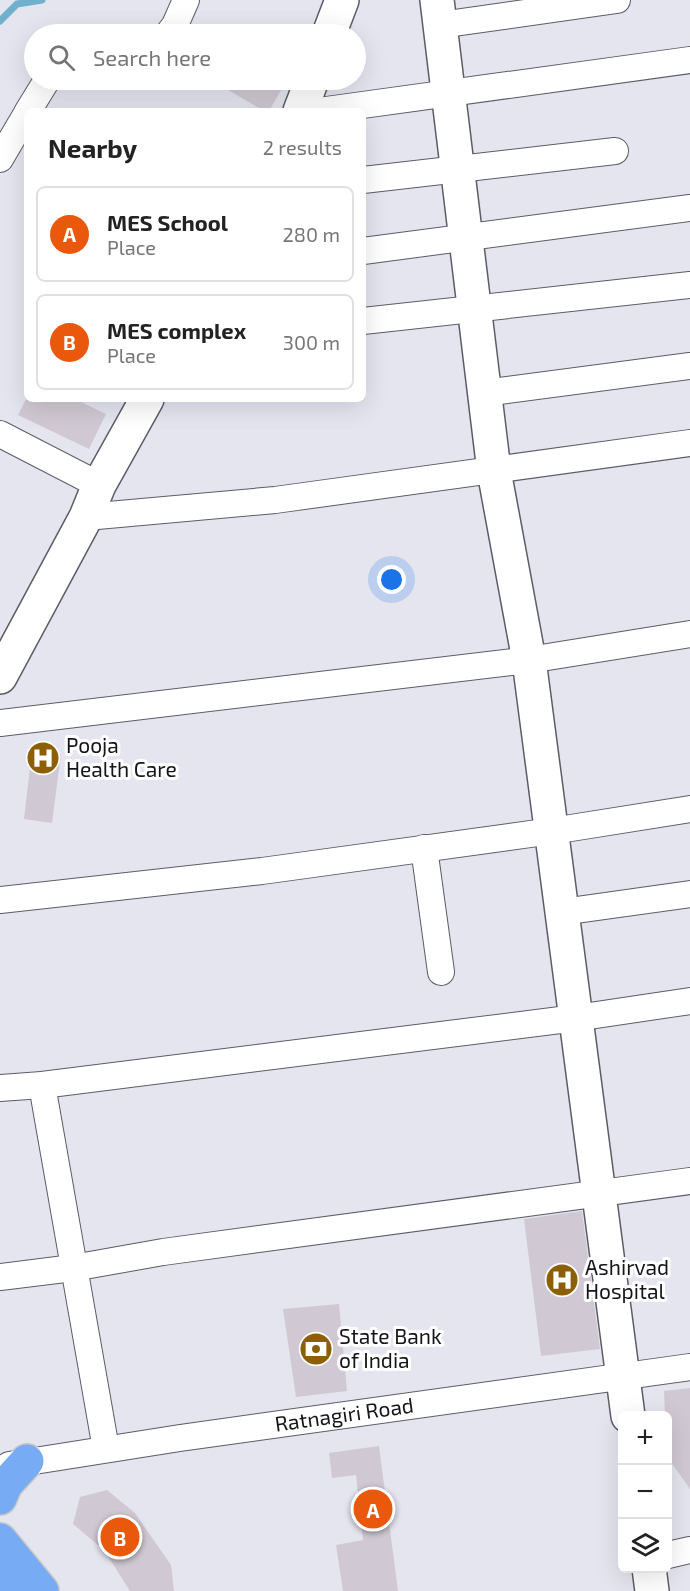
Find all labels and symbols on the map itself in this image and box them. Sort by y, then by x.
your location [377,565,406,594]
place label: Pooja Health Care [66,732,177,781]
hospital icon: Pooja Health Care [25,740,61,776]
place label: Ashirvad Hospital [585,1254,669,1303]
hospital icon: Ashirvad Hospital [544,1262,580,1298]
place label: State Bank of India [339,1323,442,1372]
bank icon: State Bank of India [298,1331,334,1367]
street label: Ratnagiri Road [273,1392,415,1436]
pin: A [354,1486,392,1532]
pin: B [100,1514,140,1560]

